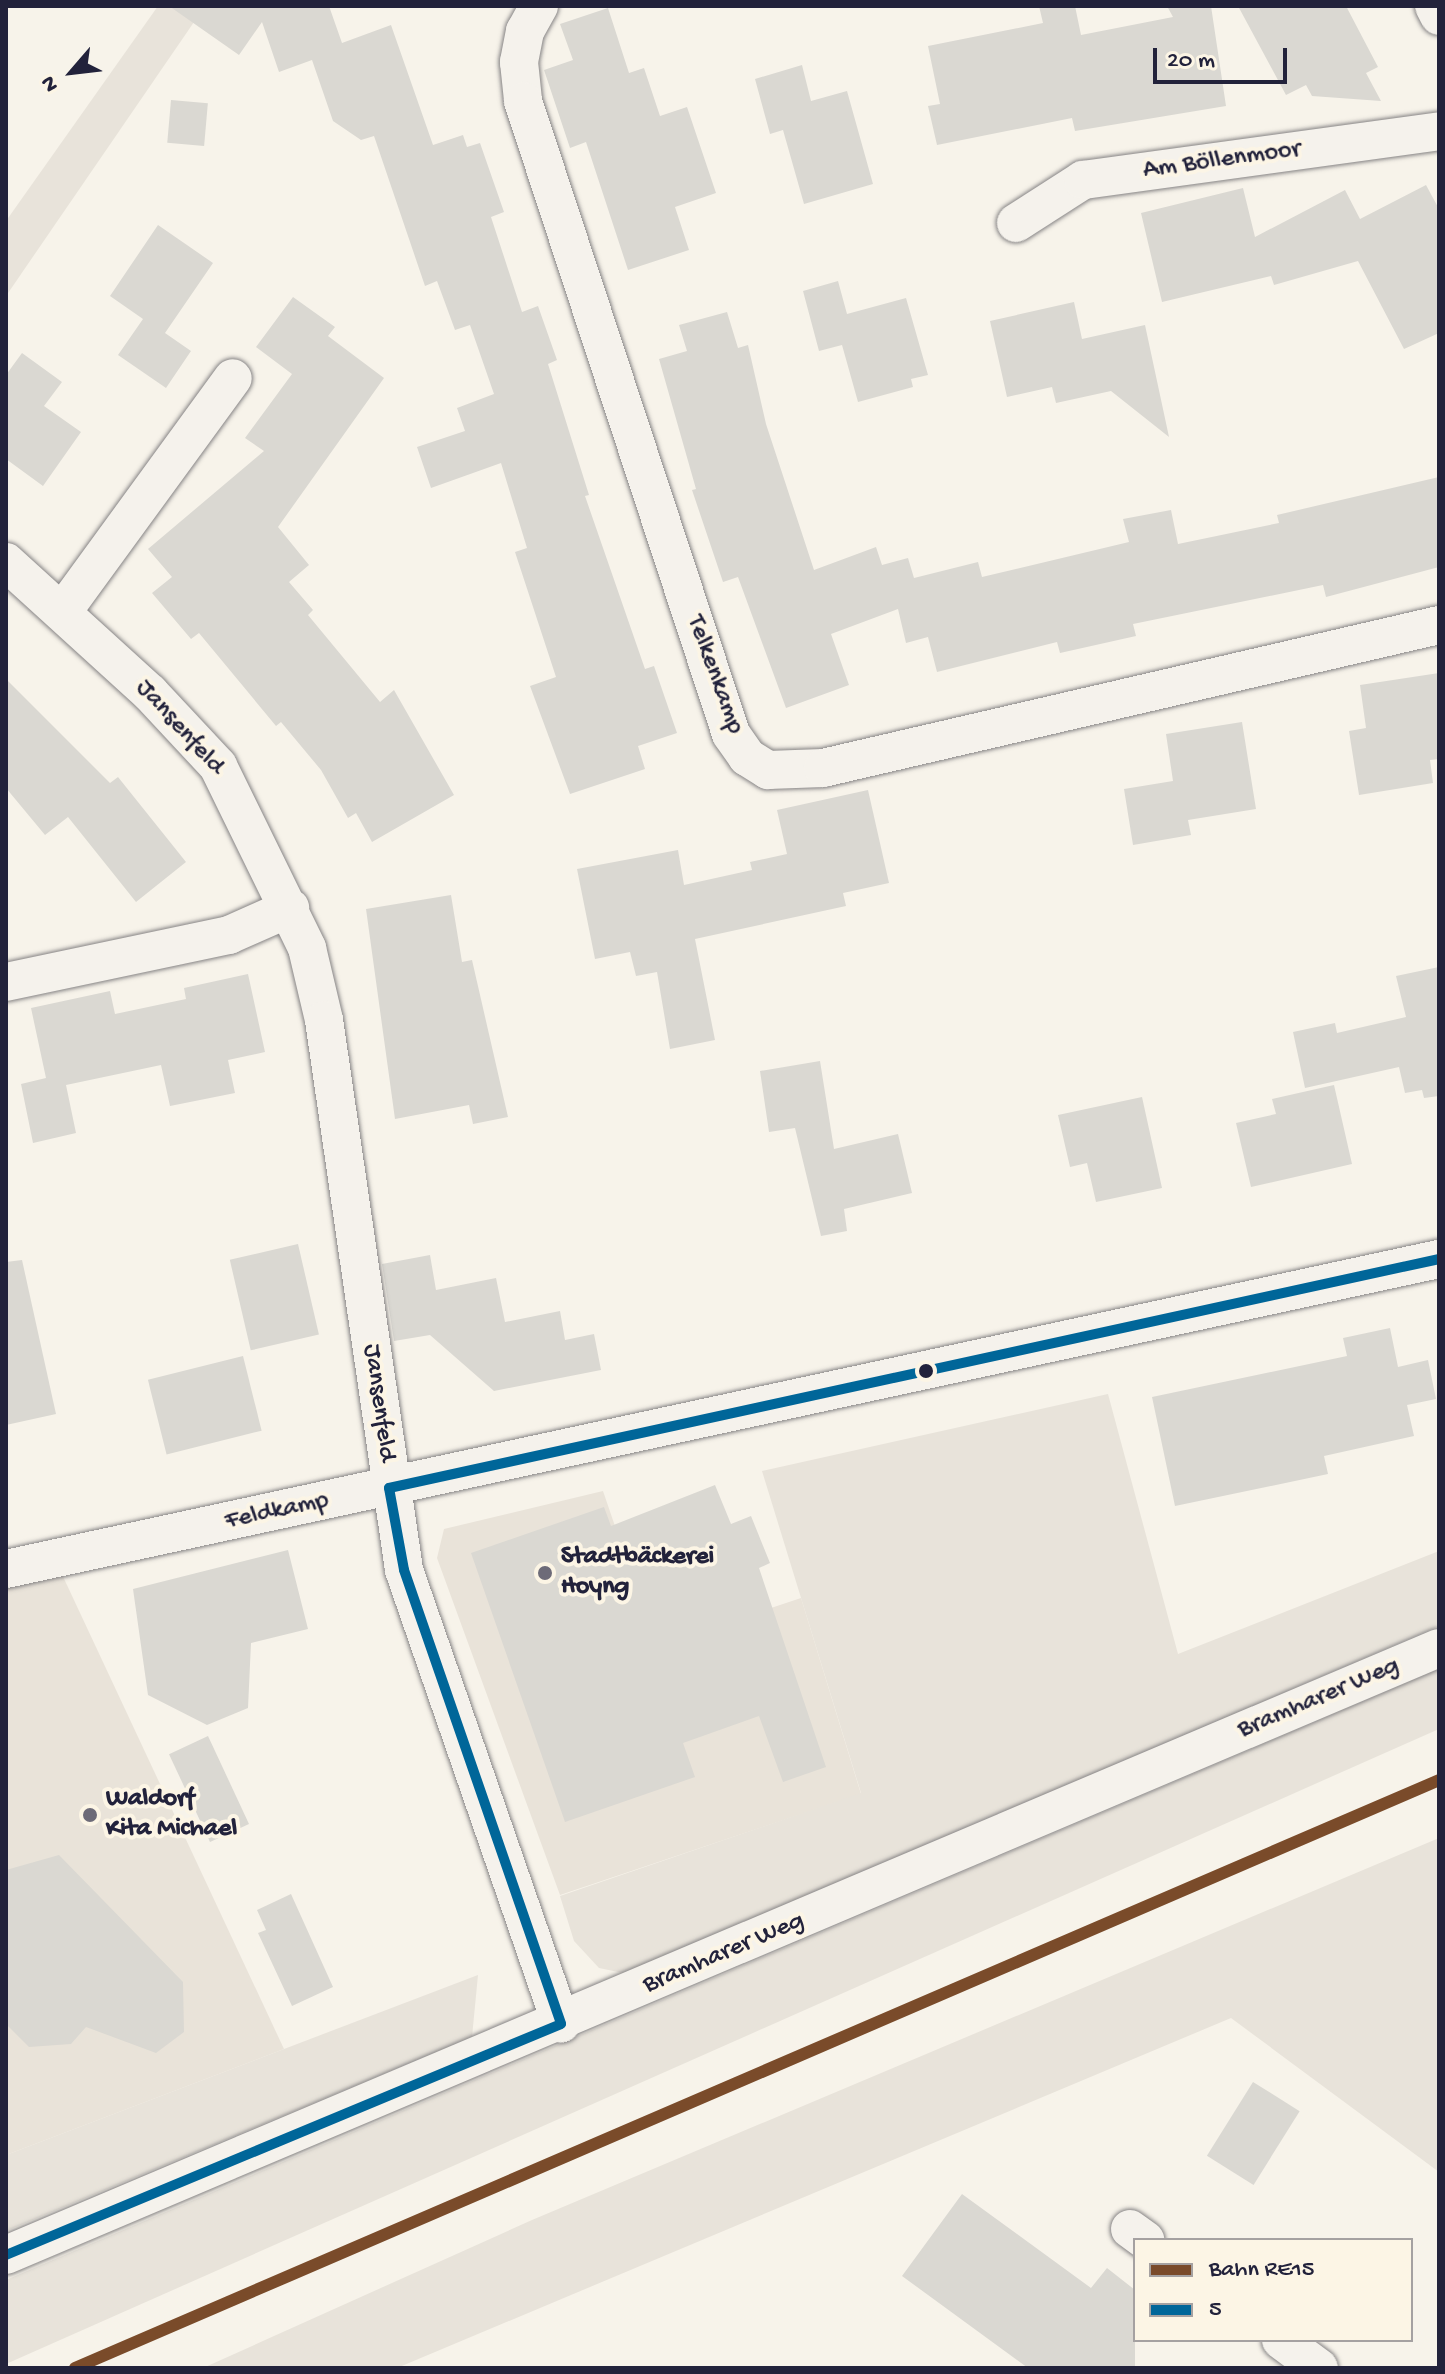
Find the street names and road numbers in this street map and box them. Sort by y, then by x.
street label: Am Böllenmoor [1141,135,1303,187]
street label: Telkenkamp [678,612,750,738]
street label: Jansenfeld [128,674,230,782]
street label: Jansenfeld [354,1342,402,1464]
street label: Feldkamp [222,1486,332,1538]
street label: Bramharer Weg [1234,1651,1404,1747]
street label: Bramharer Weg [639,1906,809,2002]

